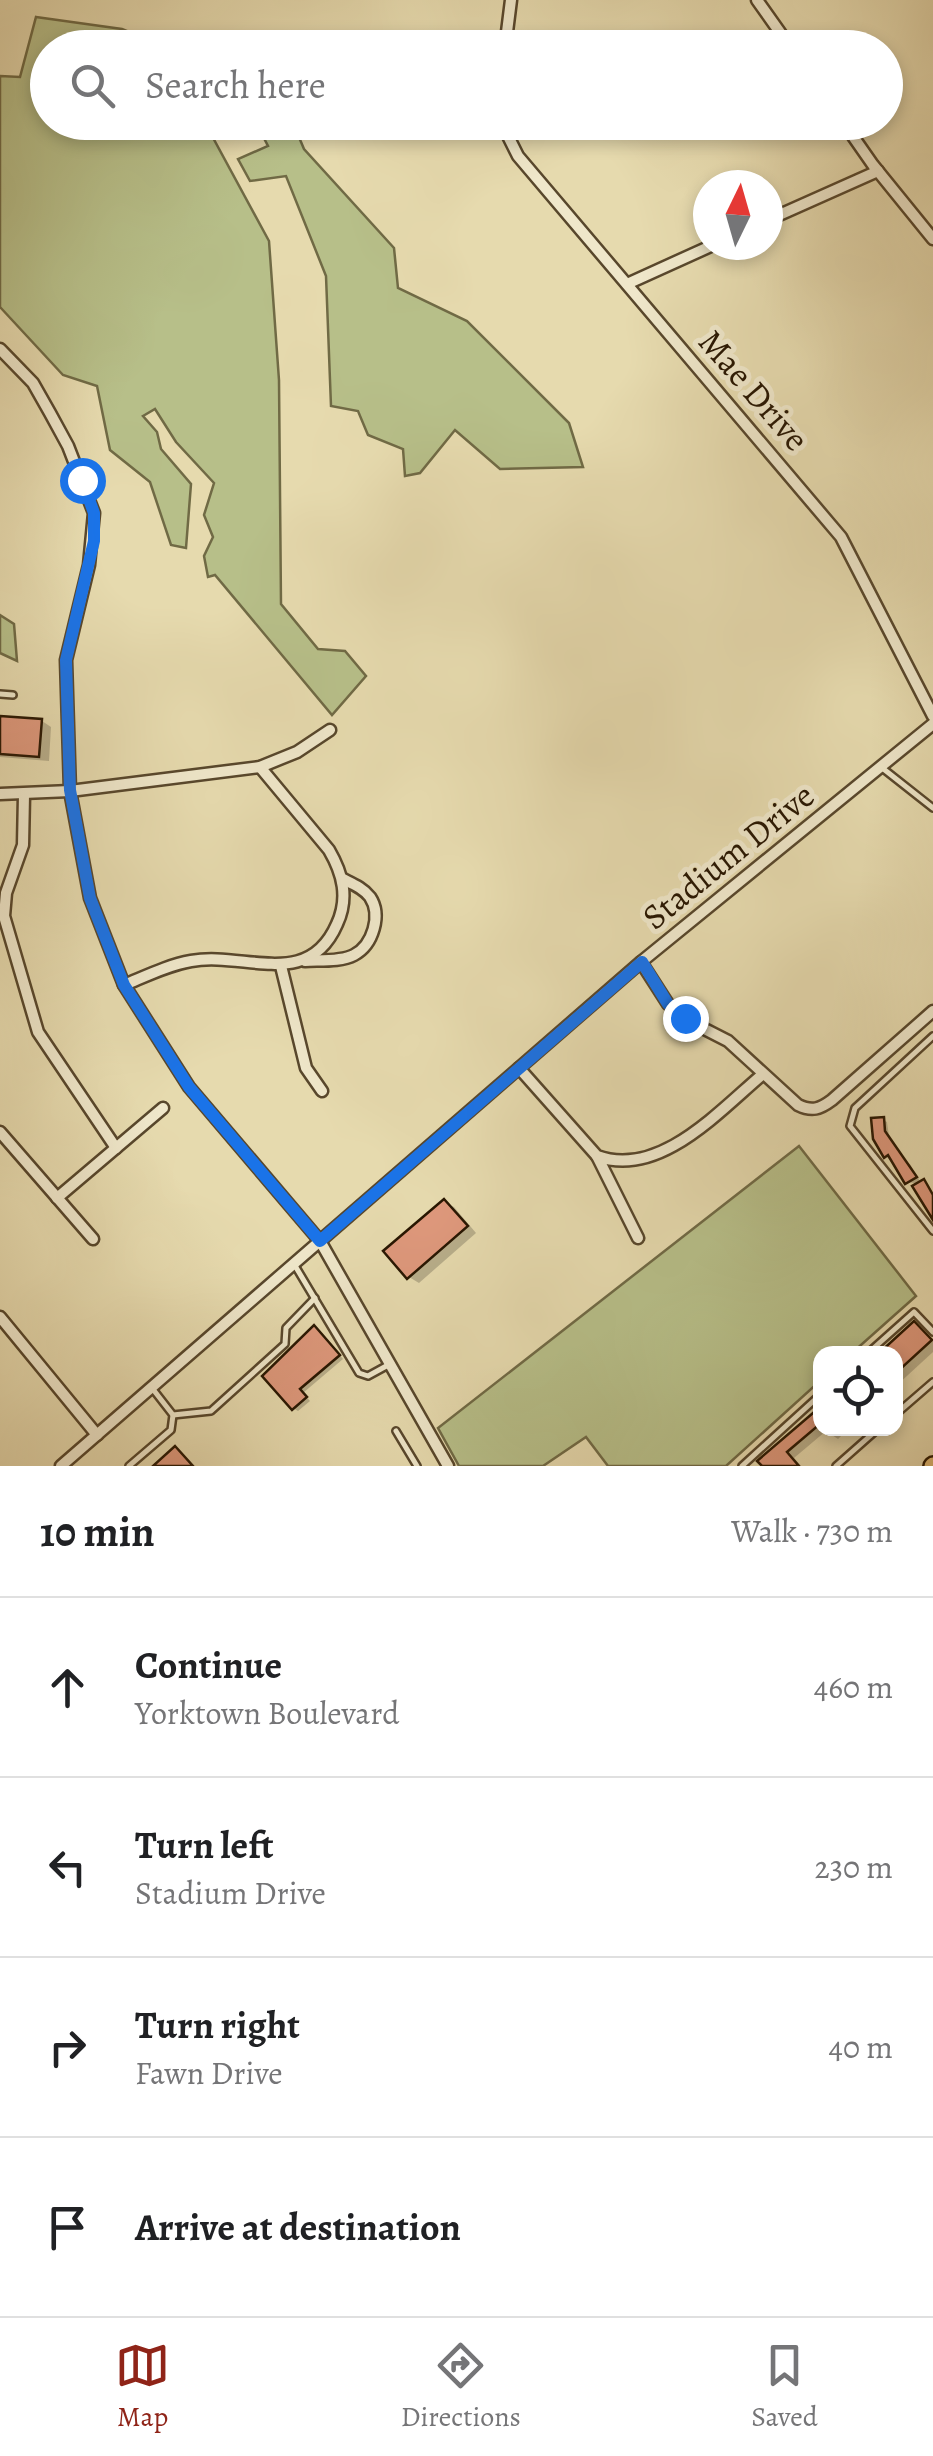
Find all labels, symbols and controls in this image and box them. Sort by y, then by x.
search box [30,30,903,140]
icon: search [65,58,120,113]
text: Search here [145,59,326,111]
north arrow [693,170,783,260]
street label: Mae Drive [688,319,820,461]
route start [60,458,106,504]
street label: Stadium Drive [632,772,824,940]
route end [663,996,709,1042]
map controls [813,1346,903,1436]
button: locate [813,1346,903,1436]
text: 10 min [40,1503,155,1560]
text: Walk · 730 m [731,1509,893,1553]
text: Continue [135,1639,282,1691]
icon: ahead [40,1660,95,1715]
text: 460 m [814,1665,893,1709]
text: Yorktown Boulevard [135,1691,399,1735]
text: Turn left [135,1819,274,1871]
icon: left [40,1840,95,1895]
text: 230 m [814,1845,893,1889]
text: Stadium Drive [135,1871,326,1915]
text: Turn right [135,1999,300,2051]
icon: right [40,2020,95,2075]
text: 40 m [828,2025,893,2069]
text: Fawn Drive [135,2051,283,2095]
icon: arrive [40,2200,95,2255]
text: Arrive at destination [135,2201,461,2253]
tab: Map [115,2338,170,2436]
tab: Directions [401,2338,521,2436]
tab: Saved [751,2338,818,2436]

